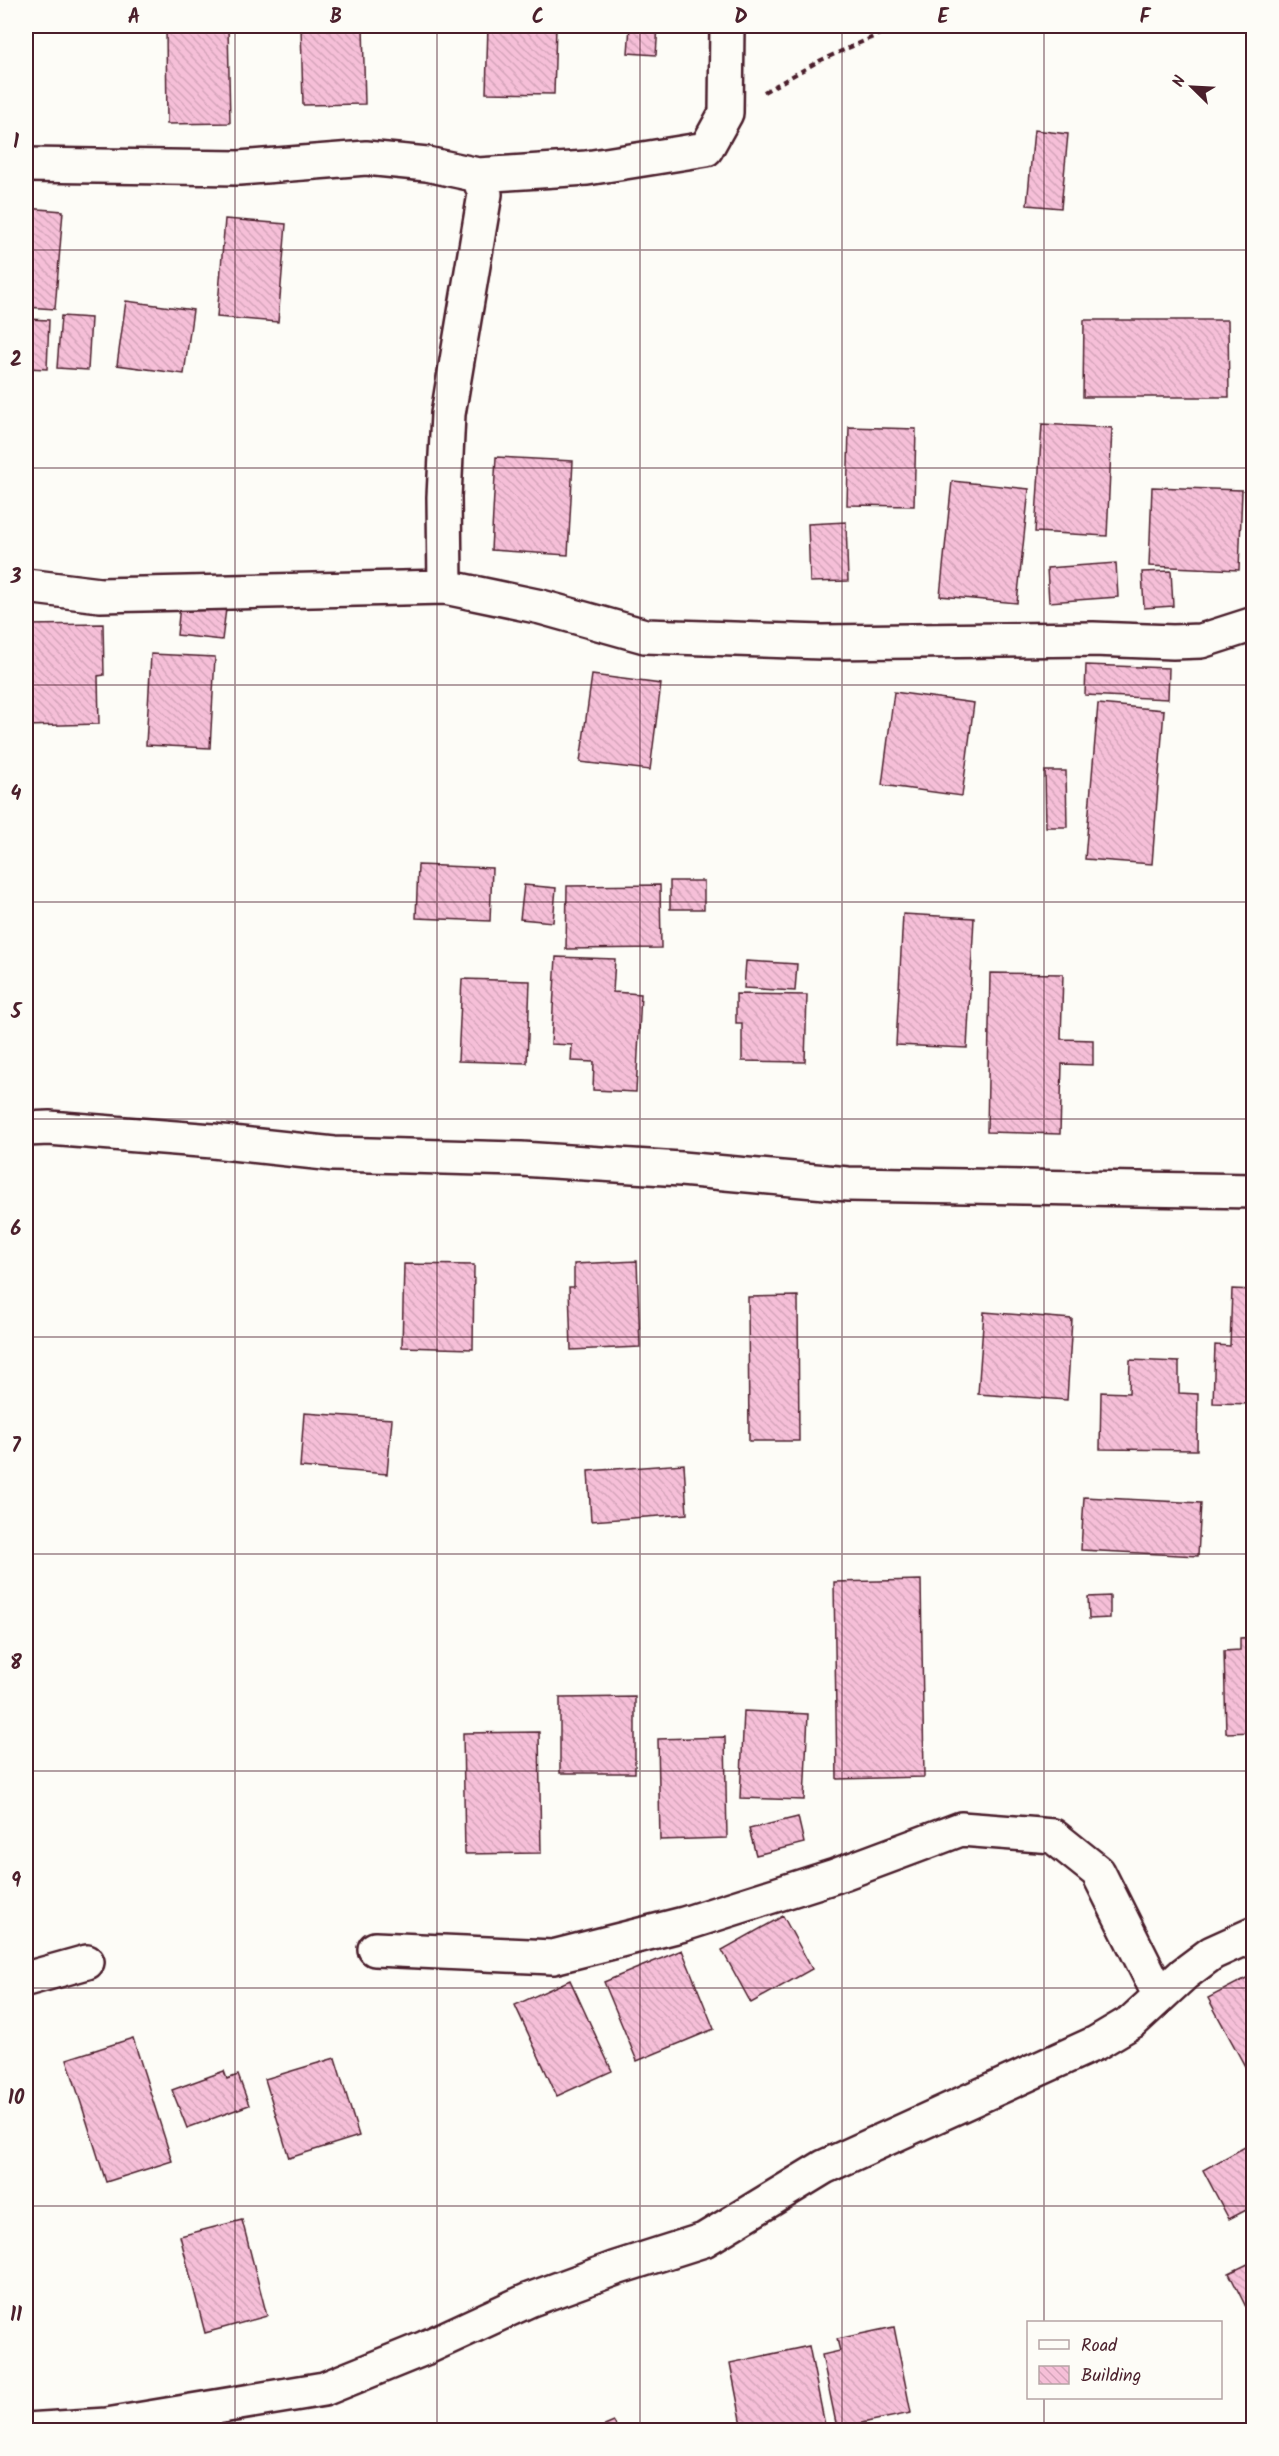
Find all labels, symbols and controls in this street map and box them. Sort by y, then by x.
text: A [128,2,140,34]
text: B [330,2,342,34]
text: C [532,2,544,34]
text: D [734,2,748,34]
text: E [937,2,949,34]
text: F [1140,2,1152,34]
north arrow [1162,57,1222,117]
text: N [1166,72,1193,91]
text: 1 [13,127,19,159]
text: 2 [10,345,22,377]
text: 3 [10,562,22,594]
text: 4 [11,779,22,811]
text: 5 [10,997,23,1029]
text: 6 [11,1214,22,1246]
text: 7 [11,1431,21,1463]
text: 8 [10,1648,22,1680]
text: 9 [11,1866,21,1898]
text: 10 [8,2083,25,2115]
text: 11 [10,2300,22,2332]
legend [1027,2321,1222,2399]
text: Road [1081,2332,1118,2361]
text: Building [1081,2362,1141,2391]

